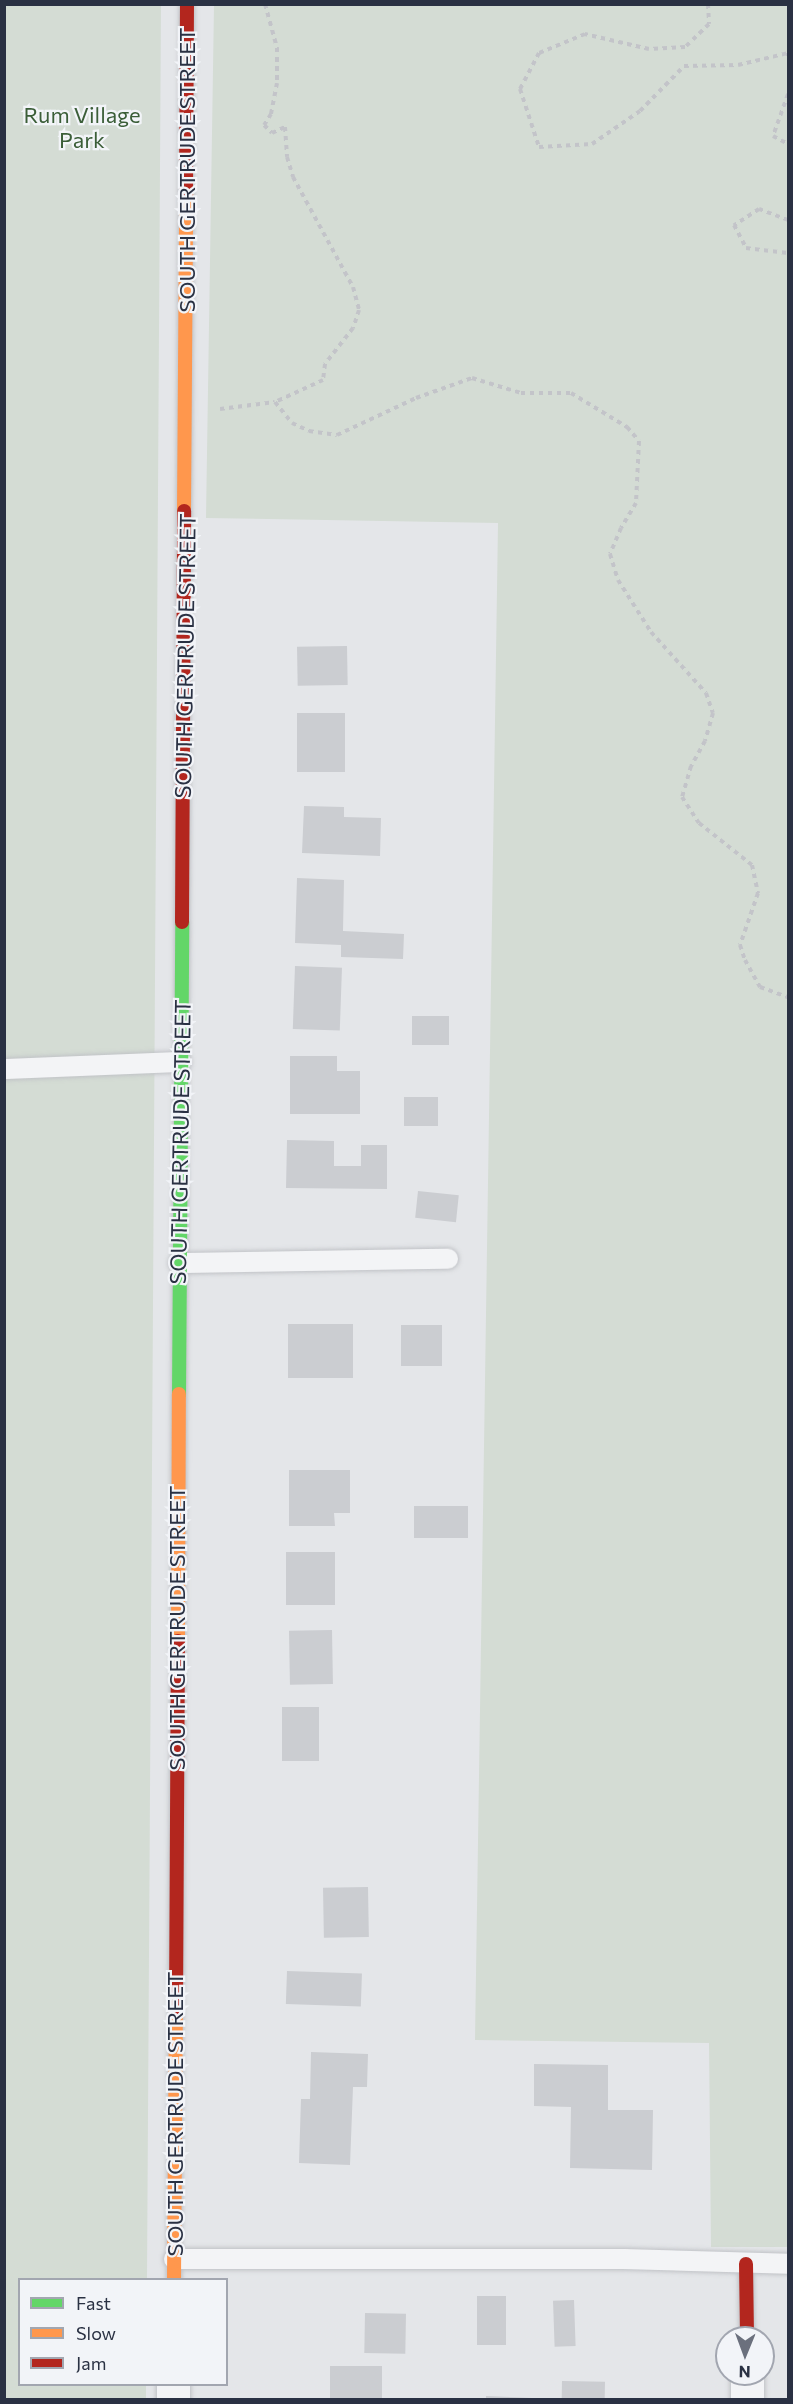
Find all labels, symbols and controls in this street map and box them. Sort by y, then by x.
street label: SOUTH GERTRUDE STREET [174,28,200,312]
park label: Rum Village Park [23,101,141,152]
street label: SOUTH GERTRUDE STREET [169,513,201,799]
street label: SOUTH GERTRUDE STREET [164,999,196,1285]
street label: SOUTH GERTRUDE STREET [164,1486,190,1770]
street label: SOUTH GERTRUDE STREET [162,1972,188,2256]
legend [18,2278,228,2386]
text: Fast [76,2292,111,2314]
text: Slow [76,2322,116,2344]
north arrow [715,2326,775,2386]
text: Jam [76,2352,106,2374]
text: N [739,2363,751,2382]

